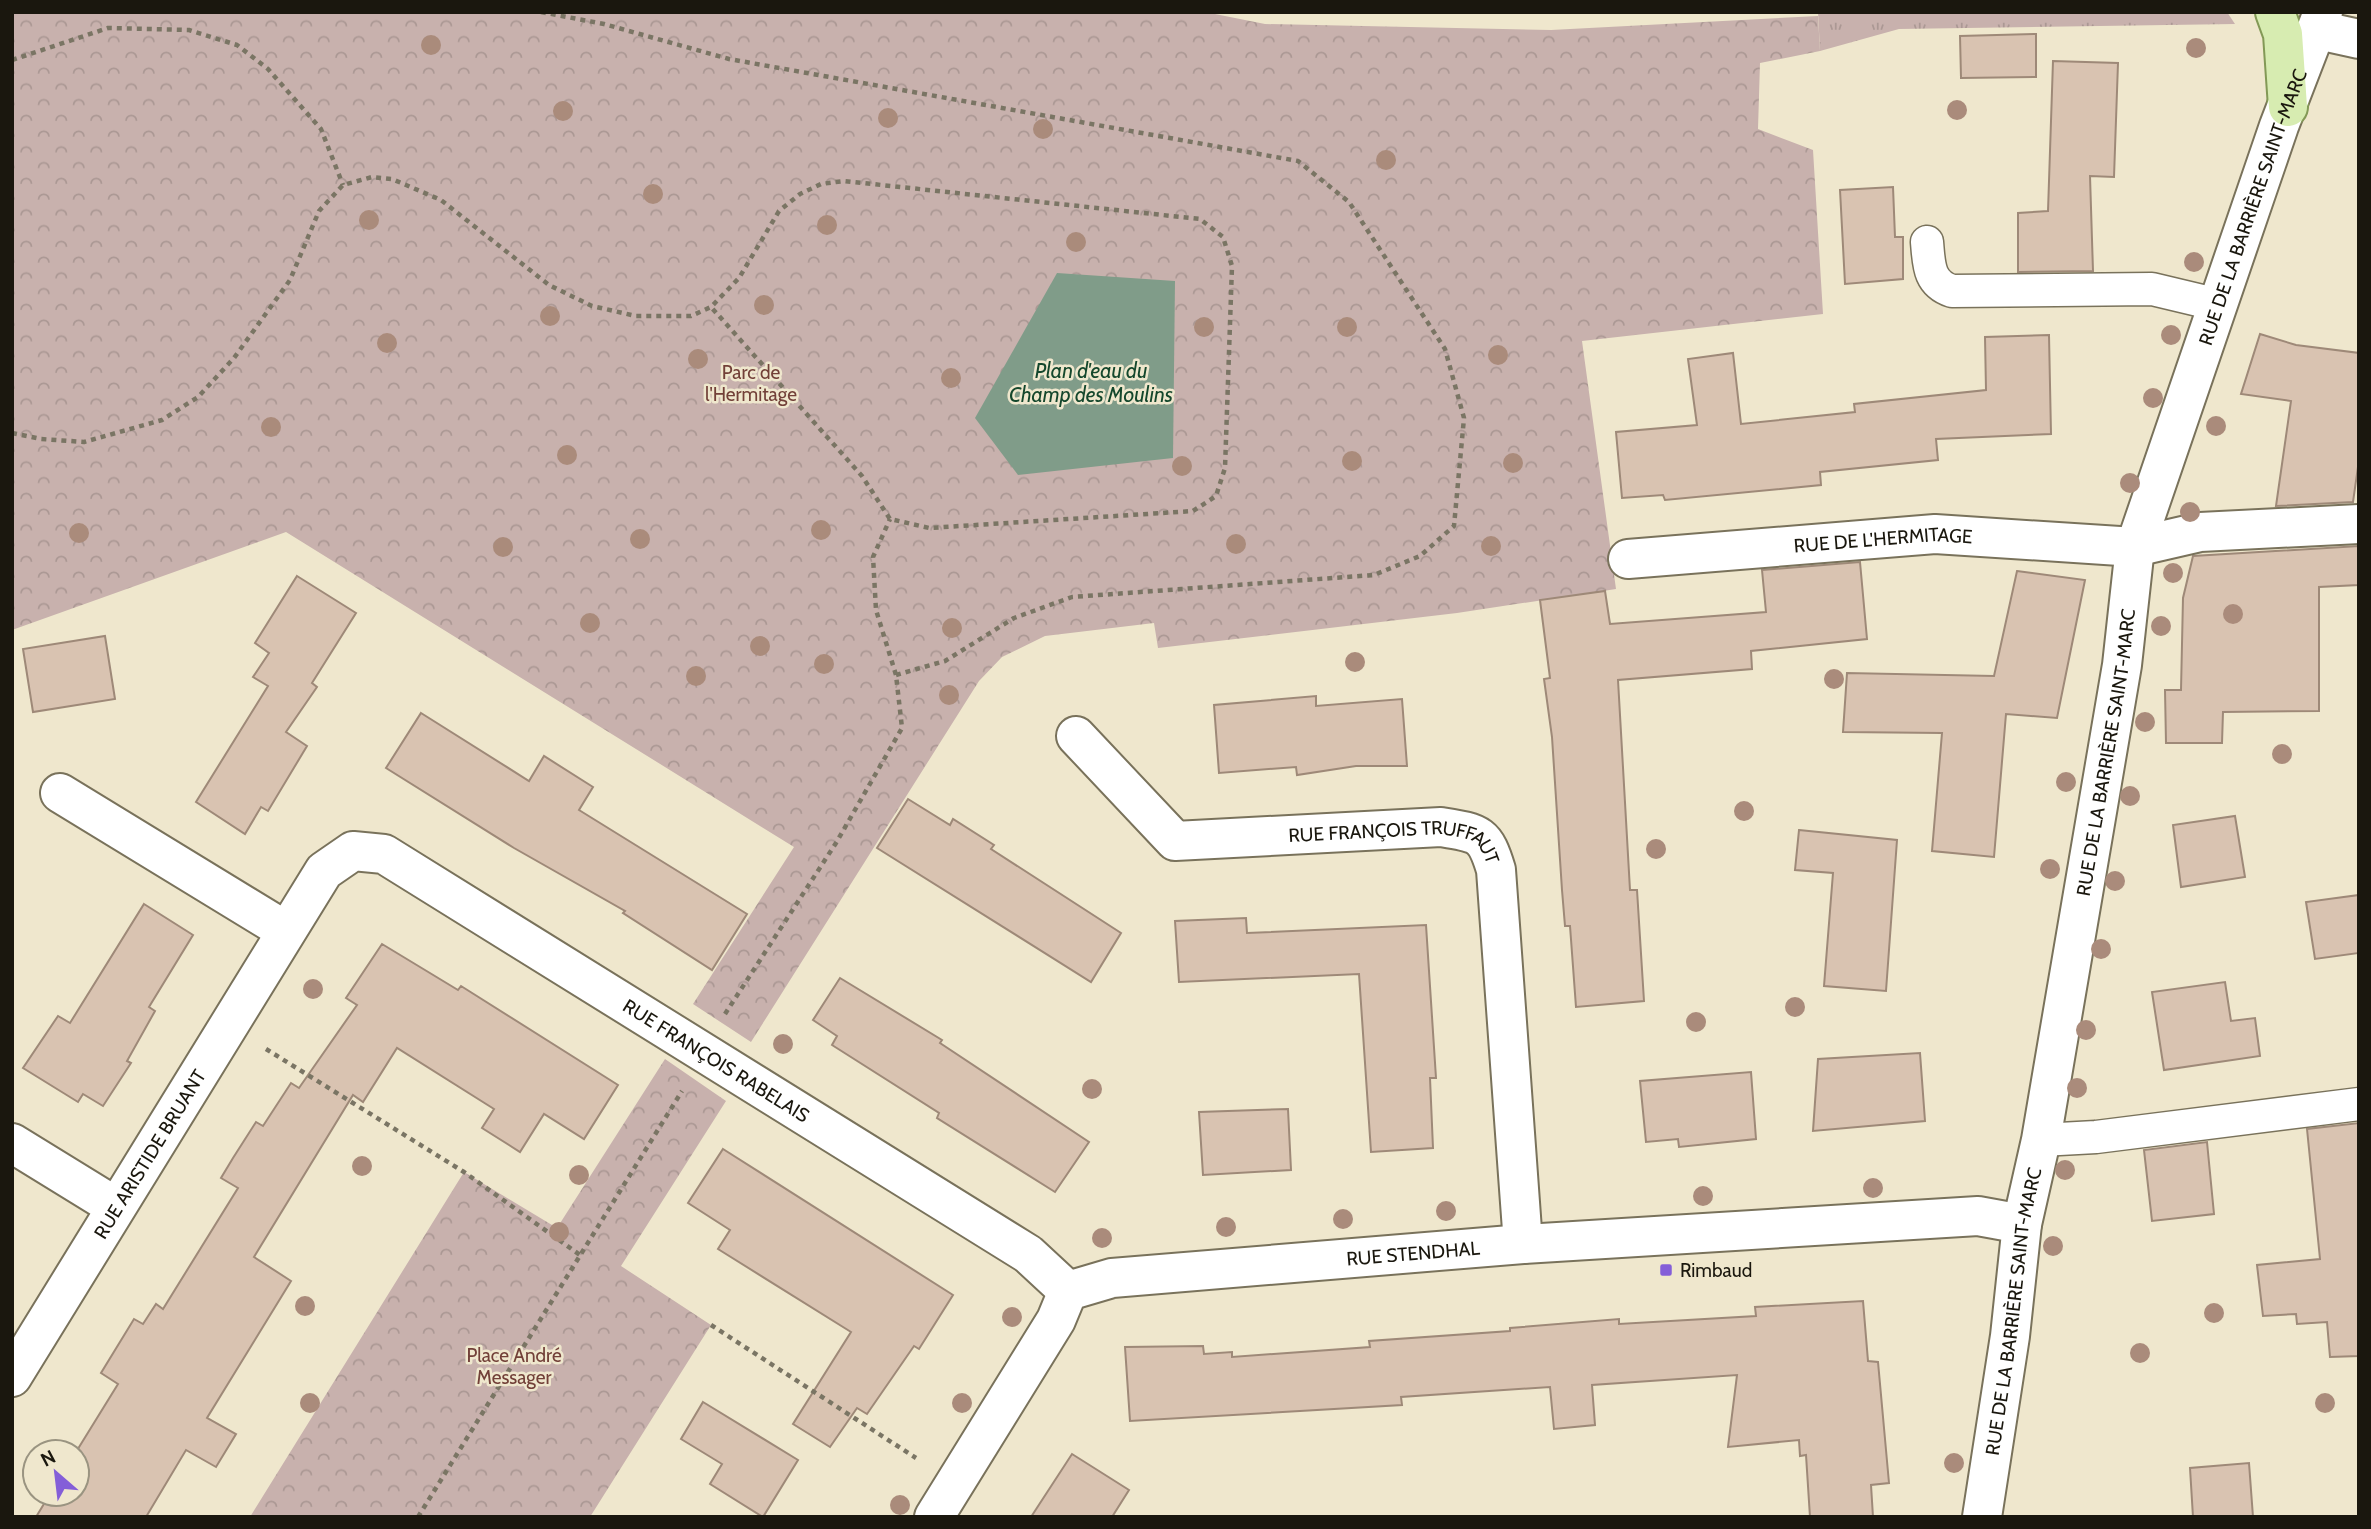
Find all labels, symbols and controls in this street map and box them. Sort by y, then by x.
street label: RUE DE LA BARRIÈRE SAINT-MARC [2194,66,2312,348]
water label: Plan d'eau du Champ des Moulins [1009,358,1173,407]
park label: Parc de l'Hermitage [705,361,797,406]
street label: RUE DE L'HERMITAGE [1793,523,1973,557]
street label: RUE DE LA BARRIÈRE SAINT-MARC [2072,607,2140,898]
street label: RUE FRANÇOIS TRUFFAUT [1288,816,1504,867]
street label: RUE FRANÇOIS RABELAIS [619,994,813,1127]
street label: RUE ARISTIDE BRUANT [89,1065,211,1243]
street label: RUE DE LA BARRIÈRE SAINT-MARC [1981,1165,2046,1457]
street label: RUE STENDHAL [1345,1237,1481,1271]
place label: Rimbaud [1680,1259,1752,1282]
marker: Rimbaud [1658,1262,1674,1278]
park label: Place André Messager [466,1344,562,1389]
north arrow [21,1438,91,1508]
text: N [37,1445,60,1472]

